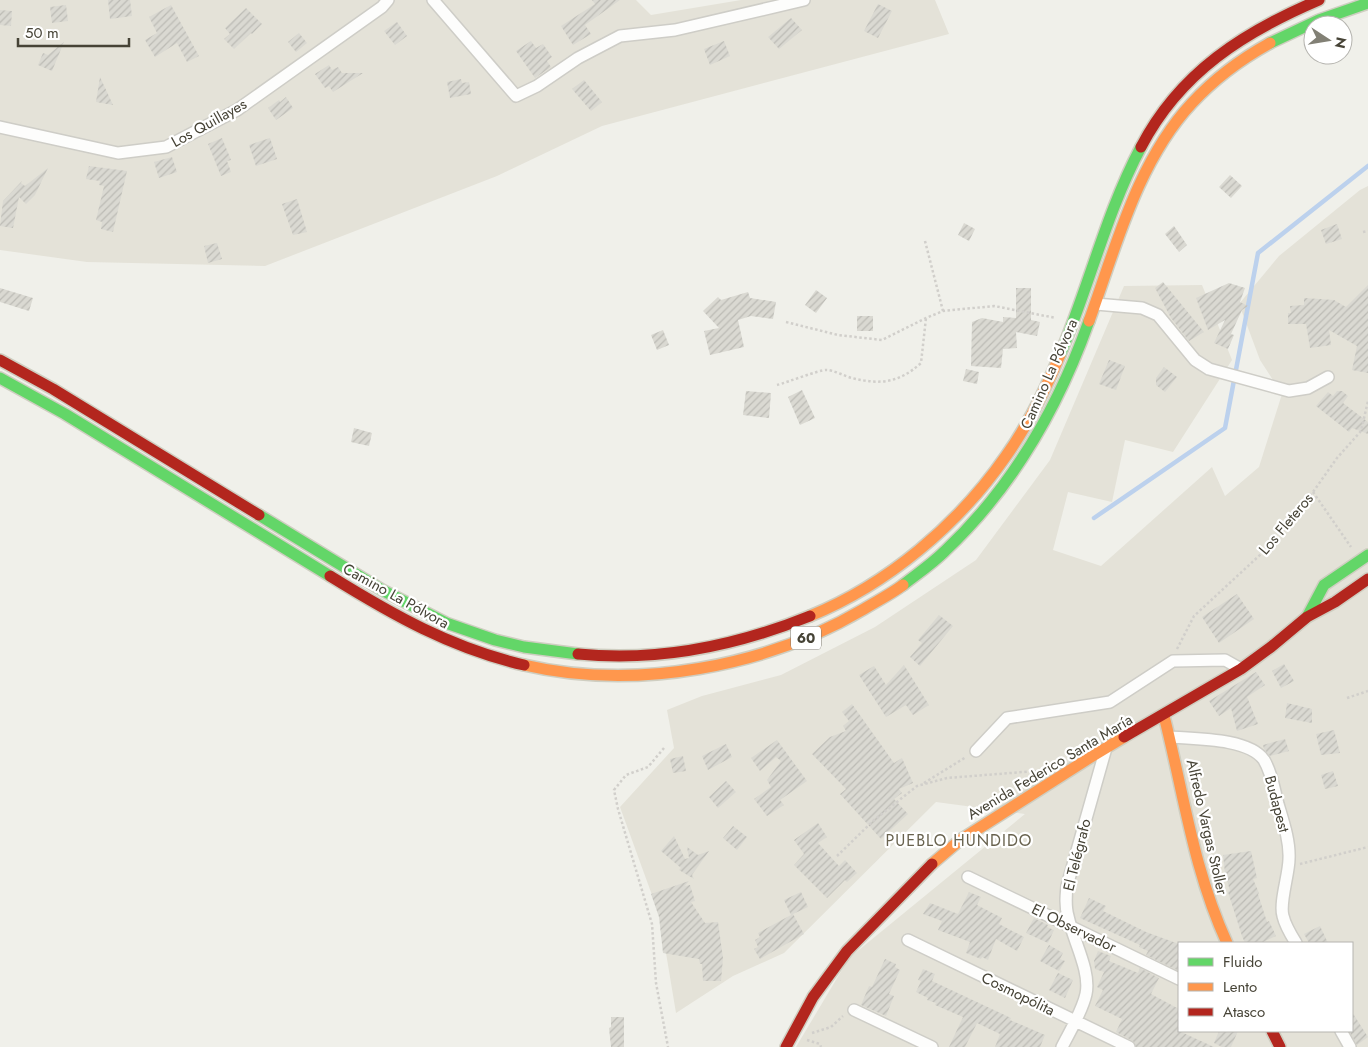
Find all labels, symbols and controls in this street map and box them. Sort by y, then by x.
scale bar [18,15,129,47]
north arrow [1303,15,1353,65]
text: 50 m [25,22,59,44]
text: N [1330,35,1352,50]
street label: Los Quillayes [167,93,251,153]
street label: Camino La Pólvora [1015,315,1083,433]
street label: Los Fleteros [1254,488,1318,560]
street label: Camino La Pólvora [339,558,453,634]
road number: 60 [791,626,821,650]
street label: Avenida Federico Santa María [963,709,1137,825]
street label: Alfredo Vargas Stoller [1181,757,1233,898]
street label: Budapest [1259,773,1295,835]
street label: El Telégrafo [1057,816,1097,894]
district label: PUEBLO HUNDIDO [886,829,1032,852]
street label: El Observador [1028,898,1121,958]
legend [1178,942,1353,1032]
text: Fluido [1223,951,1262,973]
street label: Cosmopólita [978,967,1058,1021]
text: Lento [1223,976,1257,998]
text: Atasco [1223,1001,1265,1023]

